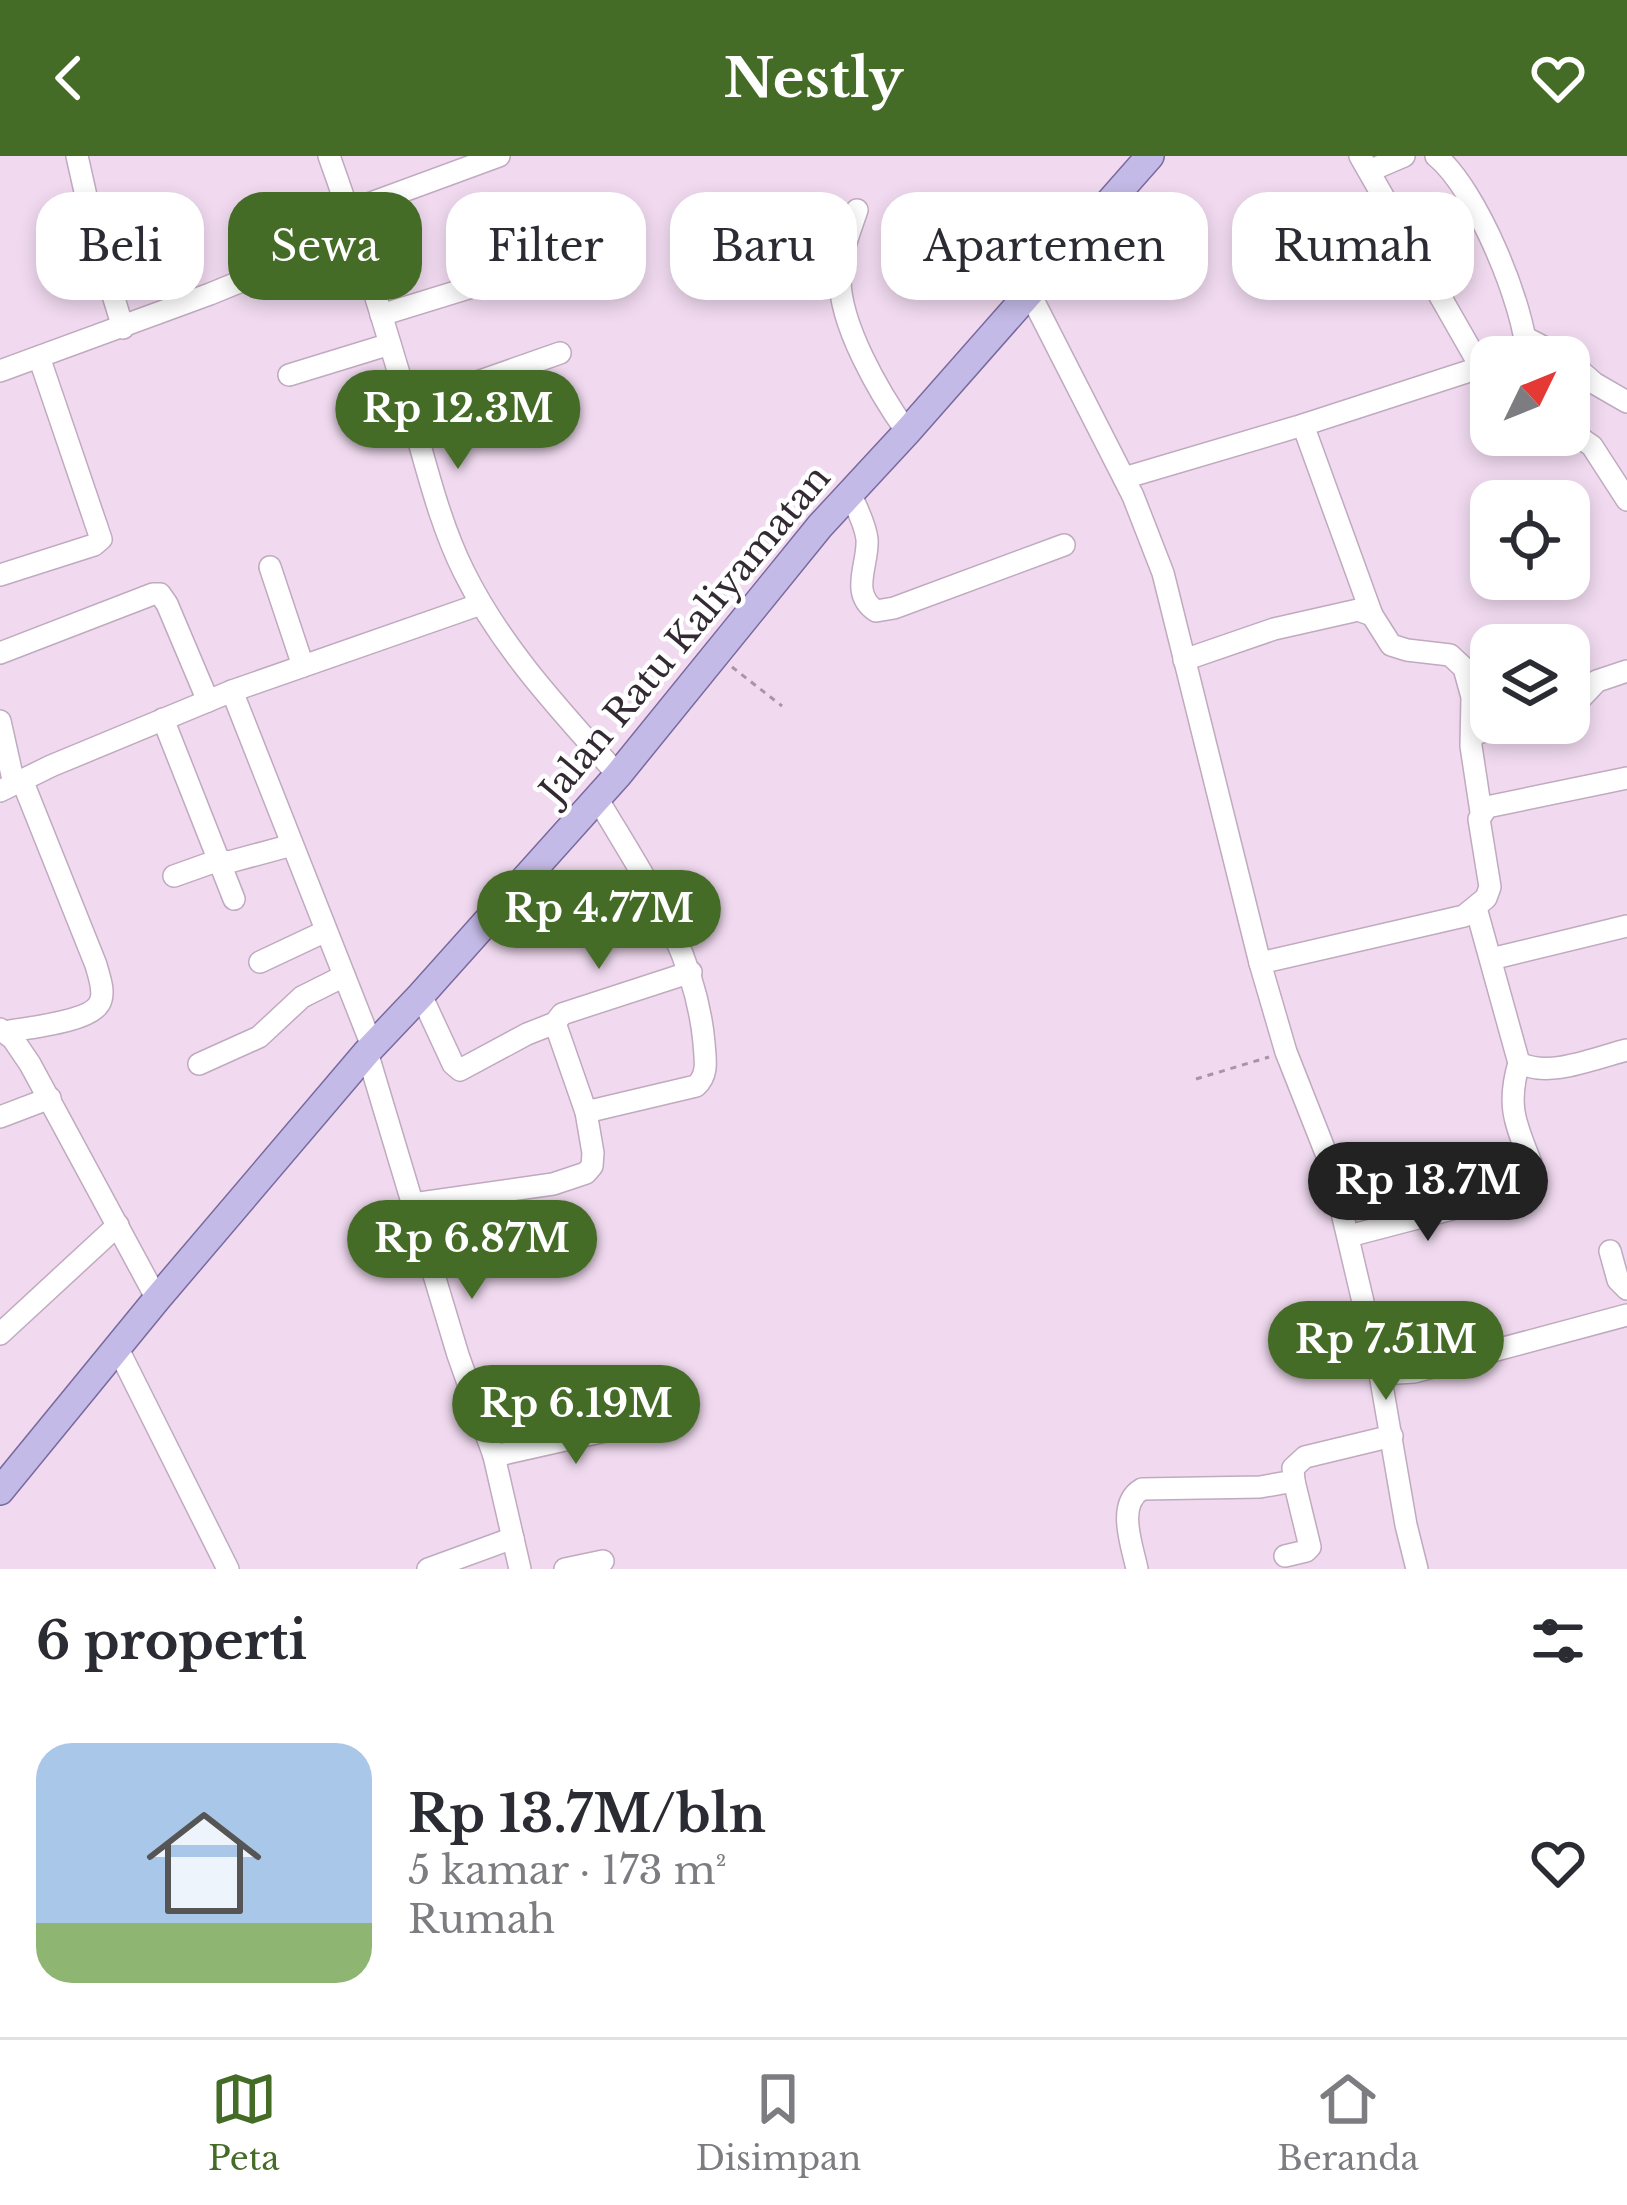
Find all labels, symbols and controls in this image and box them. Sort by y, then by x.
icon: back [36,45,102,111]
text: Nestly [723,45,904,112]
icon: heart [1525,45,1591,111]
chip: Beli [36,192,204,300]
chip: Sewa [228,192,422,300]
chip: Filter [446,192,646,300]
chip: Baru [670,192,857,300]
chip: Apartemen [881,192,1208,300]
chip: Rumah [1232,192,1474,300]
north arrow [1470,336,1590,456]
map controls [1470,336,1590,744]
pin: Rp 12.3M [334,370,582,472]
text: Rp 12.3M [362,384,554,433]
street label: Jalan Ratu Kaliyamatan [528,456,840,815]
button: locate [1470,480,1590,600]
button: layers [1470,624,1590,744]
pin: Rp 4.77M [475,870,723,972]
text: Rp 4.77M [504,884,694,933]
pin: Rp 13.7M [1304,1142,1552,1244]
text: Rp 13.7M [1335,1156,1521,1205]
pin: Rp 6.87M [348,1200,596,1302]
text: Rp 6.87M [374,1214,570,1263]
pin: Rp 7.51M [1262,1301,1510,1403]
text: Rp 7.51M [1295,1315,1477,1364]
pin: Rp 6.19M [452,1365,700,1467]
text: Rp 6.19M [479,1379,673,1428]
icon: filters [1525,1608,1591,1674]
text: 6 properti [36,1610,307,1673]
text: Rp 13.7M/bln [408,1783,766,1846]
icon: home [132,1791,276,1935]
icon: heart [1525,1830,1591,1896]
text: 5 kamar · 173 m² [408,1846,727,1895]
text: Rumah [408,1895,555,1944]
tab: Peta [208,2066,279,2179]
tab: Disimpan [696,2066,861,2179]
tab: Beranda [1277,2066,1419,2179]

